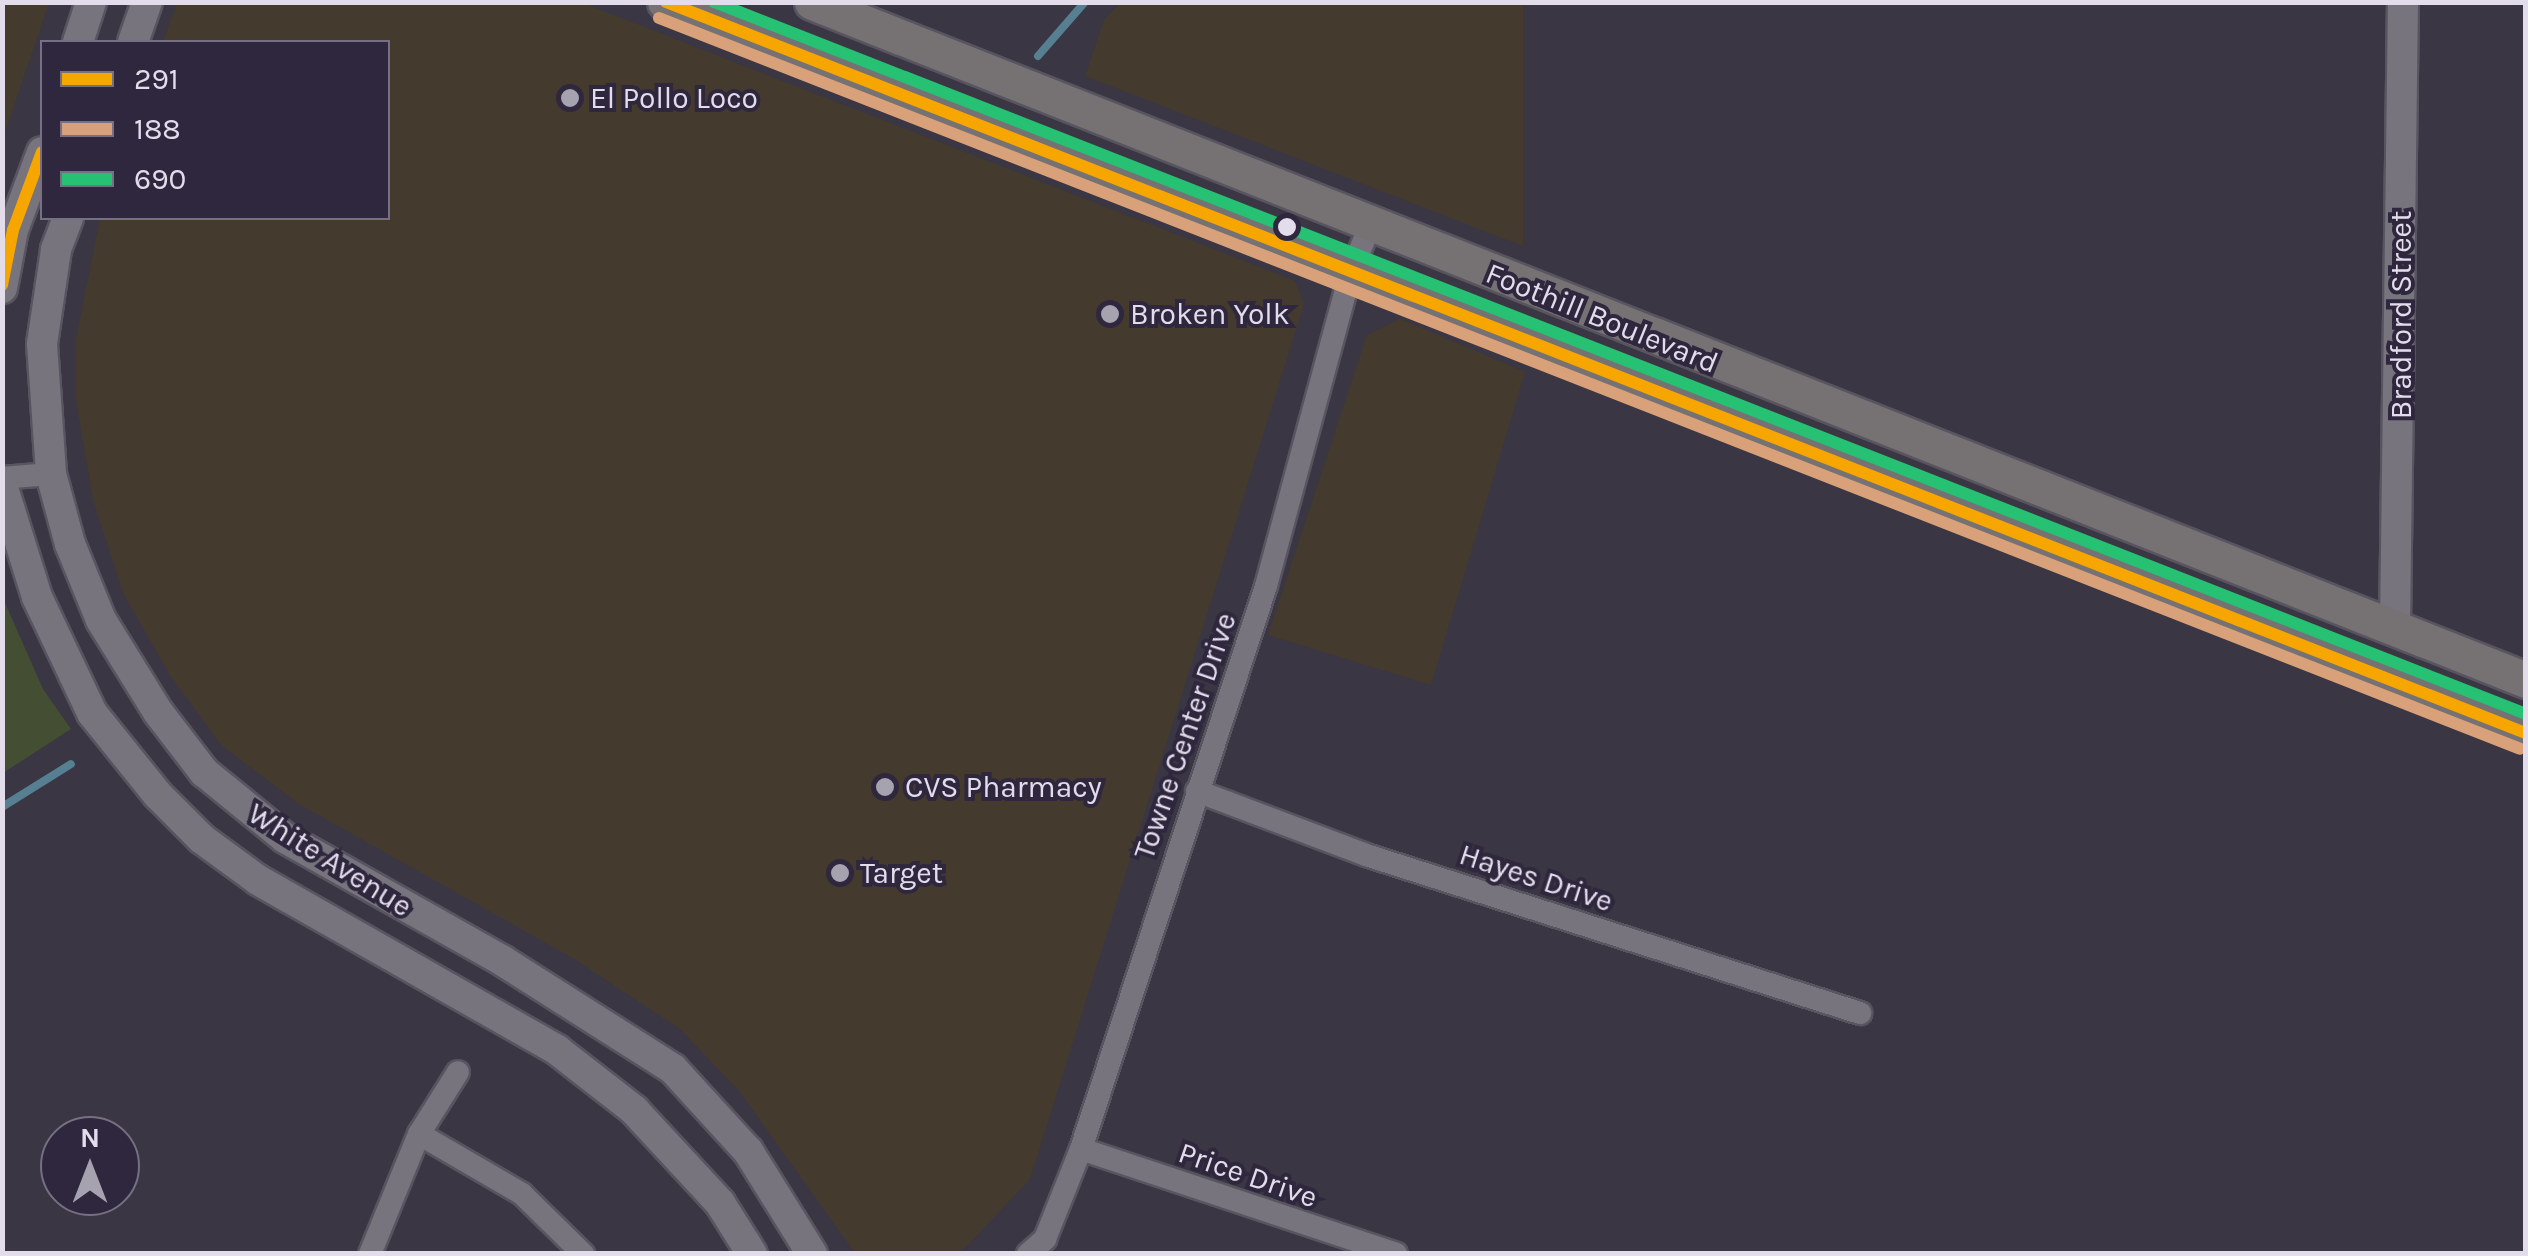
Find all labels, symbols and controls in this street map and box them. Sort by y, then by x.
legend [40,40,390,220]
text: 291 [134,61,179,97]
place label: El Pollo Loco [590,80,758,116]
marker: El Pollo Loco [559,87,581,109]
text: 188 [134,111,181,147]
text: 690 [134,161,186,197]
street label: Bradford Street [2383,211,2419,419]
unlabelled marker [1277,217,1297,237]
street label: Foothill Boulevard [1481,255,1723,381]
place label: Broken Yolk [1130,296,1290,332]
marker: Broken Yolk [1099,303,1121,325]
street label: Towne Center Drive [1126,608,1244,864]
place label: CVS Pharmacy [905,769,1102,805]
marker: CVS Pharmacy [874,776,896,798]
street label: White Avenue [241,795,419,925]
street label: Hayes Drive [1455,836,1617,920]
place label: Target [860,855,943,891]
marker: Target [829,862,851,884]
north arrow [40,1116,140,1216]
text: N [80,1121,100,1154]
street label: Price Drive [1174,1134,1322,1216]

